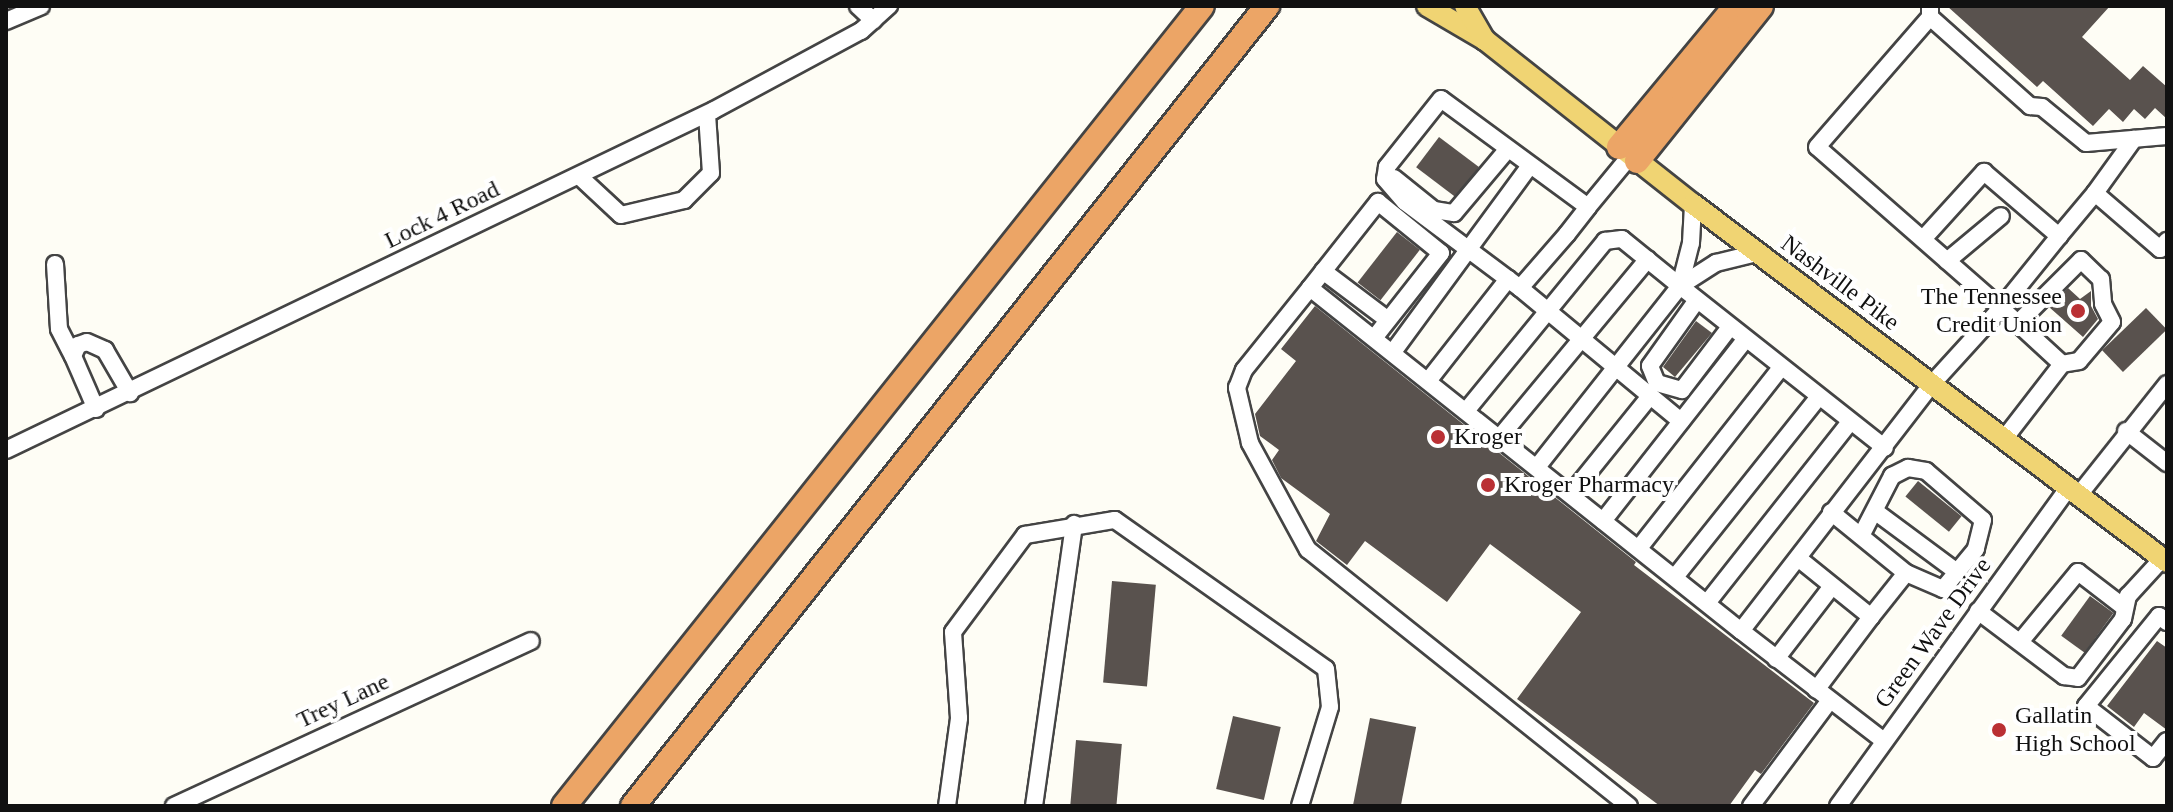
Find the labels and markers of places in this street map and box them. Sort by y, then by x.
place label: The Tennessee Credit Union [1920,283,2062,339]
marker: The Tennessee Credit Union [2069,302,2087,320]
place label: Kroger [1454,423,1522,451]
marker: Kroger [1429,428,1447,446]
place label: Kroger Pharmacy [1504,471,1674,499]
marker: Kroger Pharmacy [1479,476,1497,494]
place label: Gallatin High School [2015,702,2136,758]
marker: Gallatin High School [1990,721,2008,739]

